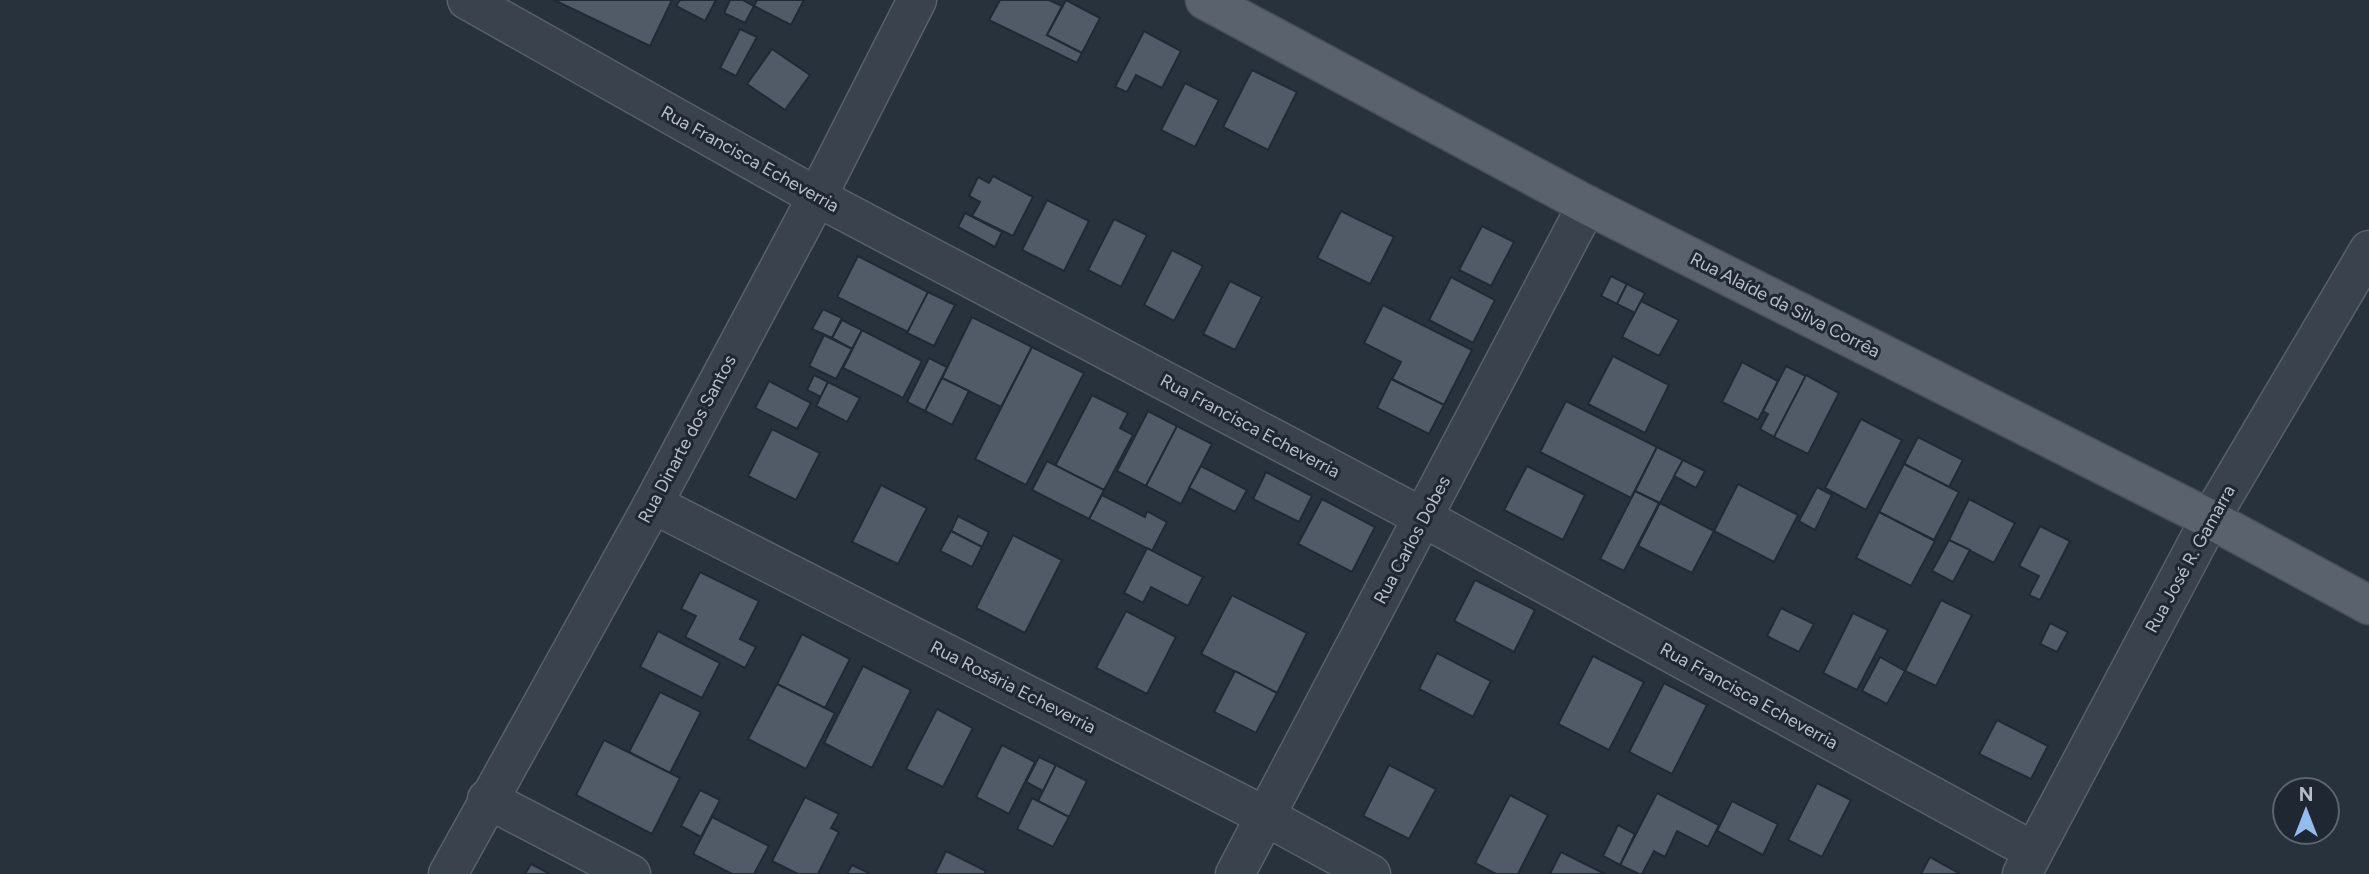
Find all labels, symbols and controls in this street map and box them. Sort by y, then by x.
street label: Rua Francisca Echeverria [657,101,843,217]
street label: Rua Alaíde da Silva Corrêa [1686,248,1884,362]
street label: Rua Dinarte dos Santos [633,351,741,527]
street label: Rua Francisca Echeverria [1157,369,1343,483]
street label: Rua Carlos Dobes [1369,472,1455,608]
street label: Rua José R. Gamarra [2140,481,2240,637]
street label: Rua Rosária Echeverria [927,636,1099,738]
street label: Rua Francisca Echeverria [1656,638,1842,754]
north arrow [2271,776,2341,846]
text: N [2299,783,2313,806]

